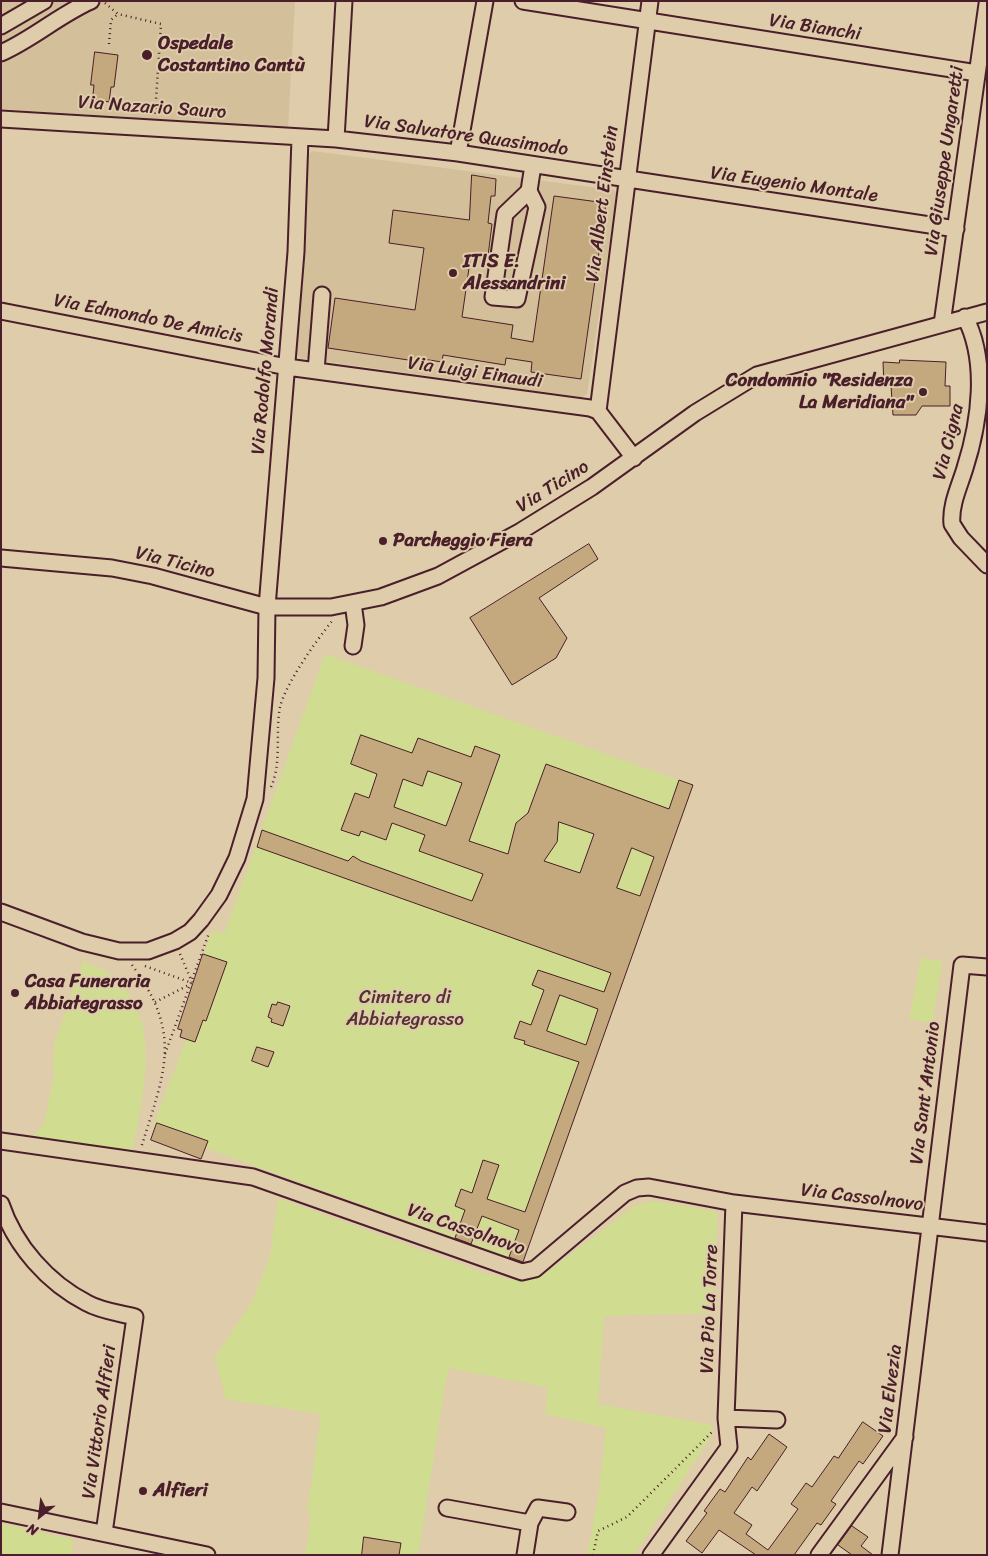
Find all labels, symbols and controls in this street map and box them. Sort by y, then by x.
street label: Via Bianchi [767,9,863,47]
place label: Ospedale Costantino Cantù [158,33,305,77]
marker: Ospedale Costantino Cantù [140,48,154,62]
street label: Via Giuseppe Ungaretti [920,65,970,257]
street label: Via Nazario Sauro [77,91,227,125]
street label: Via Salvatore Quasimodo [363,110,569,162]
street label: Via Albert Einstein [582,124,624,284]
street label: Via Eugenio Montale [709,162,879,208]
place label: ITIS E. Alessandrini [463,251,565,295]
marker: ITIS E. Alessandrini [447,267,459,279]
street label: Via Rodolfo Morandi [247,286,285,456]
street label: Via Edmondo De Amicis [52,290,244,348]
street label: Via Luigi Einaudi [406,352,544,394]
place label: Condomnio "Residenza La Meridiana" [726,370,913,414]
marker: Condomnio "Residenza La Meridiana" [917,386,929,398]
street label: Via Cigna [929,402,969,482]
street label: Via Ticino [513,456,593,518]
place label: Parcheggio Fiera [393,530,533,552]
marker: Parcheggio Fiera [377,535,389,547]
street label: Via Ticino [133,542,217,584]
place label: Casa Funeraria Abbiategrasso [25,971,150,1015]
marker: Casa Funeraria Abbiategrasso [9,987,21,999]
park label: Cimitero di Abbiategrasso [346,987,464,1031]
street label: Via Sant'Antonio [906,1020,946,1166]
street label: Via Cassolnovo [800,1179,924,1217]
street label: Via Cassolnovo [404,1199,528,1261]
street label: Via Pio La Torre [696,1244,724,1374]
street label: Via Elvezia [874,1343,908,1435]
street label: Via Vittorio Alfieri [78,1344,122,1500]
place label: Alfieri [153,1480,208,1502]
marker: Alfieri [137,1485,149,1497]
north arrow [15,1491,65,1541]
text: N [22,1516,43,1543]

